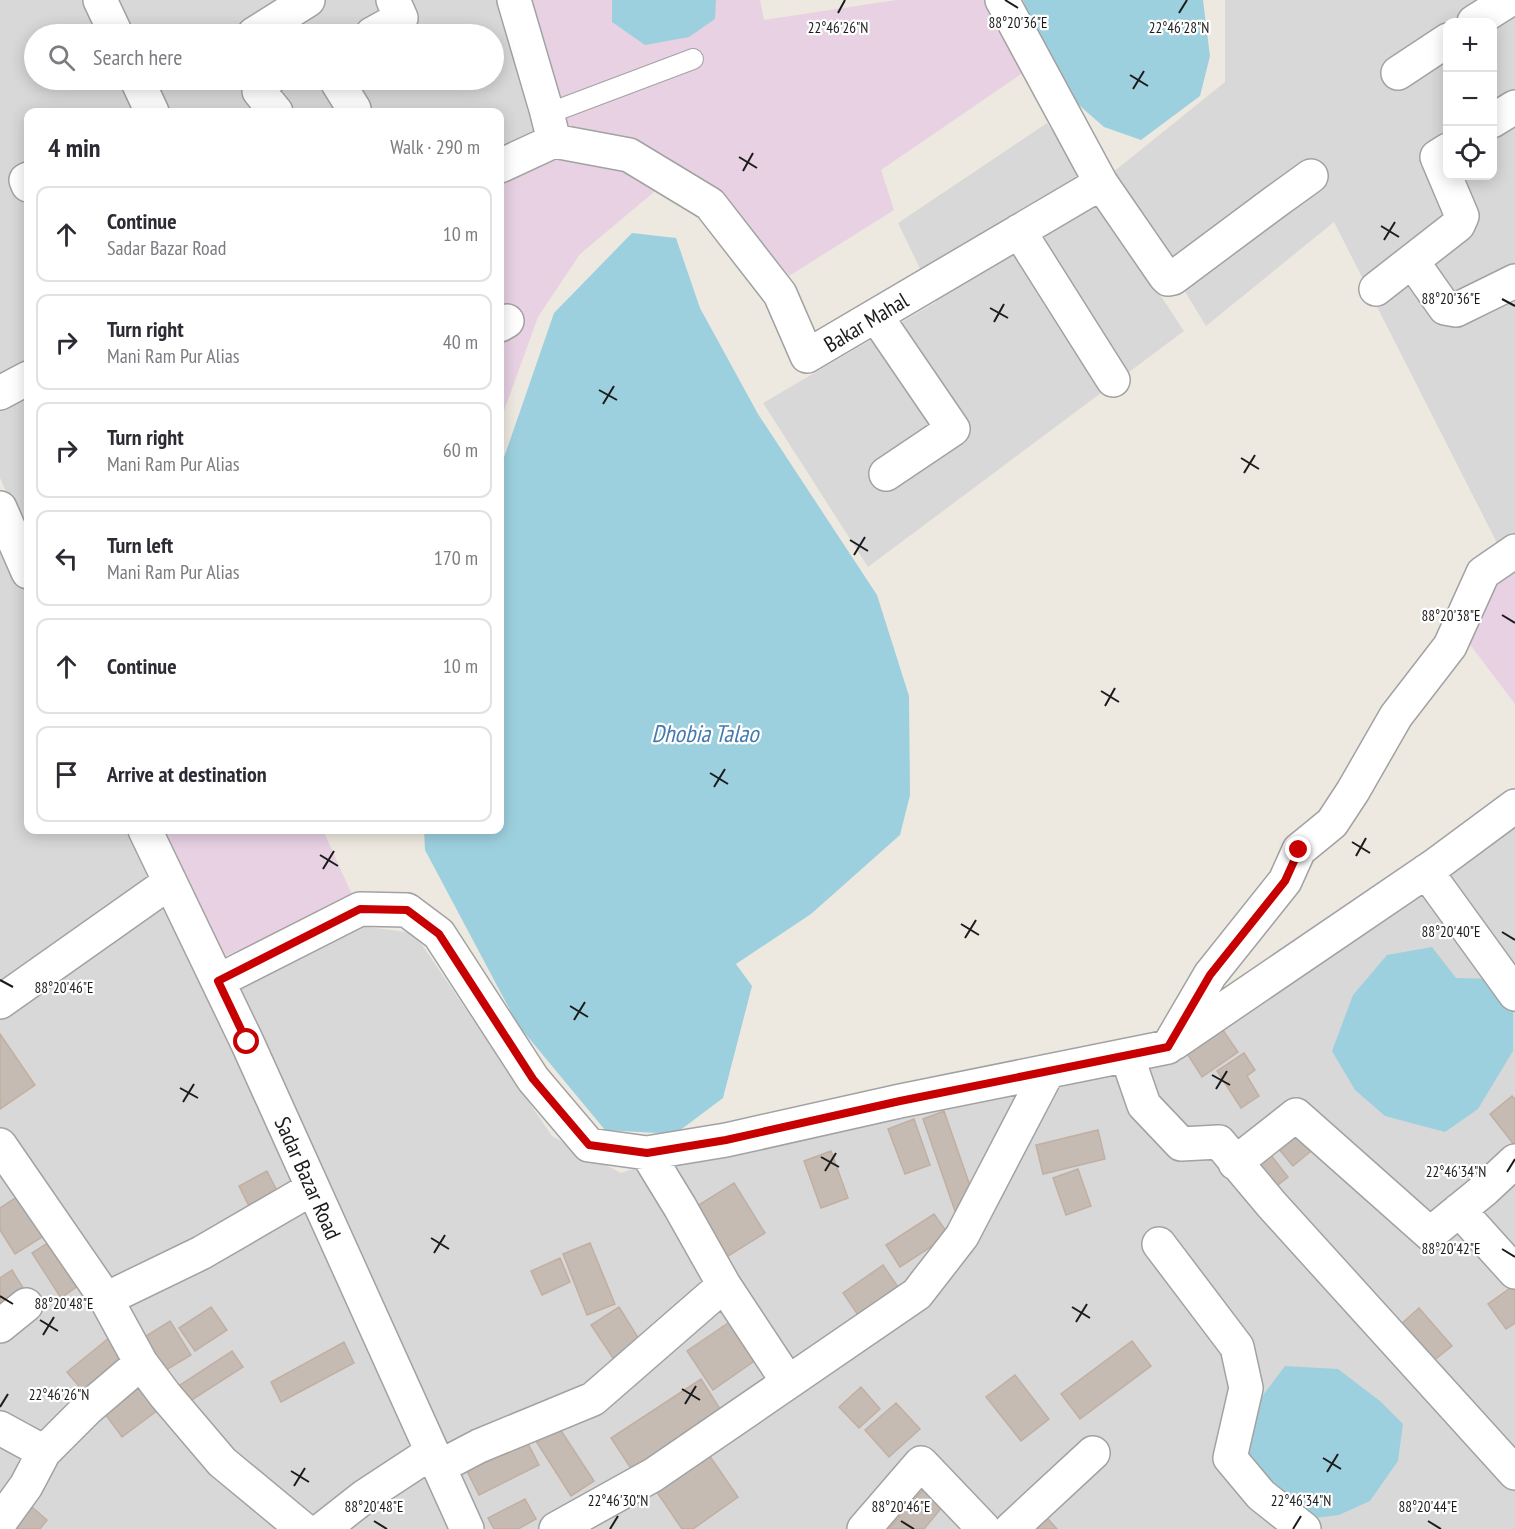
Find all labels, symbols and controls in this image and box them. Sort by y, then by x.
text: 88°20'36"E [988,13,1048,32]
text: 22°46'26"N [808,18,868,37]
text: 22°46'28"N [1149,18,1209,37]
map controls [1443,18,1497,180]
button: + [1443,18,1497,72]
search box [24,24,504,90]
icon: search [45,41,78,74]
text: Search here [93,43,182,71]
button: − [1443,72,1497,126]
button: locate [1443,126,1497,180]
text: 4 min [48,131,101,164]
text: Walk · 290 m [390,134,480,160]
text: Continue [107,207,177,235]
icon: ahead [50,218,83,251]
text: 10 m [443,221,478,247]
text: Sadar Bazar Road [107,235,226,261]
street label: Bakar Mahal [819,285,914,358]
text: 88°20'36"E [1421,289,1481,308]
text: Turn right [107,315,184,343]
icon: right [50,326,83,359]
text: 40 m [443,329,478,355]
text: Mani Ram Pur Alias [107,343,240,369]
text: Turn right [107,423,184,451]
icon: right [50,434,83,467]
text: 60 m [443,437,478,463]
text: Mani Ram Pur Alias [107,451,240,477]
text: Turn left [107,531,173,559]
icon: left [50,542,83,575]
text: 170 m [434,545,478,571]
text: Mani Ram Pur Alias [107,559,240,585]
text: 88°20'38"E [1421,606,1481,625]
icon: ahead [50,650,83,683]
text: Continue [107,652,177,680]
text: 10 m [443,653,478,679]
water label: Dhobia Talao [651,718,760,749]
icon: arrive [50,758,83,791]
text: Arrive at destination [107,760,267,788]
route end [1285,836,1311,862]
text: 88°20'40"E [1421,922,1481,941]
text: 88°20'46"E [34,978,94,997]
route start [233,1028,259,1054]
street label: Sadar Bazar Road [268,1112,348,1244]
text: 22°46'34"N [1426,1162,1486,1181]
text: 88°20'42"E [1421,1239,1481,1258]
text: 88°20'48"E [34,1294,94,1313]
text: 22°46'26"N [29,1385,89,1404]
text: 22°46'30"N [588,1491,648,1510]
text: 22°46'34"N [1271,1491,1331,1510]
text: 88°20'48"E [344,1497,404,1516]
text: 88°20'46"E [871,1497,931,1516]
text: 88°20'44"E [1398,1497,1458,1516]

